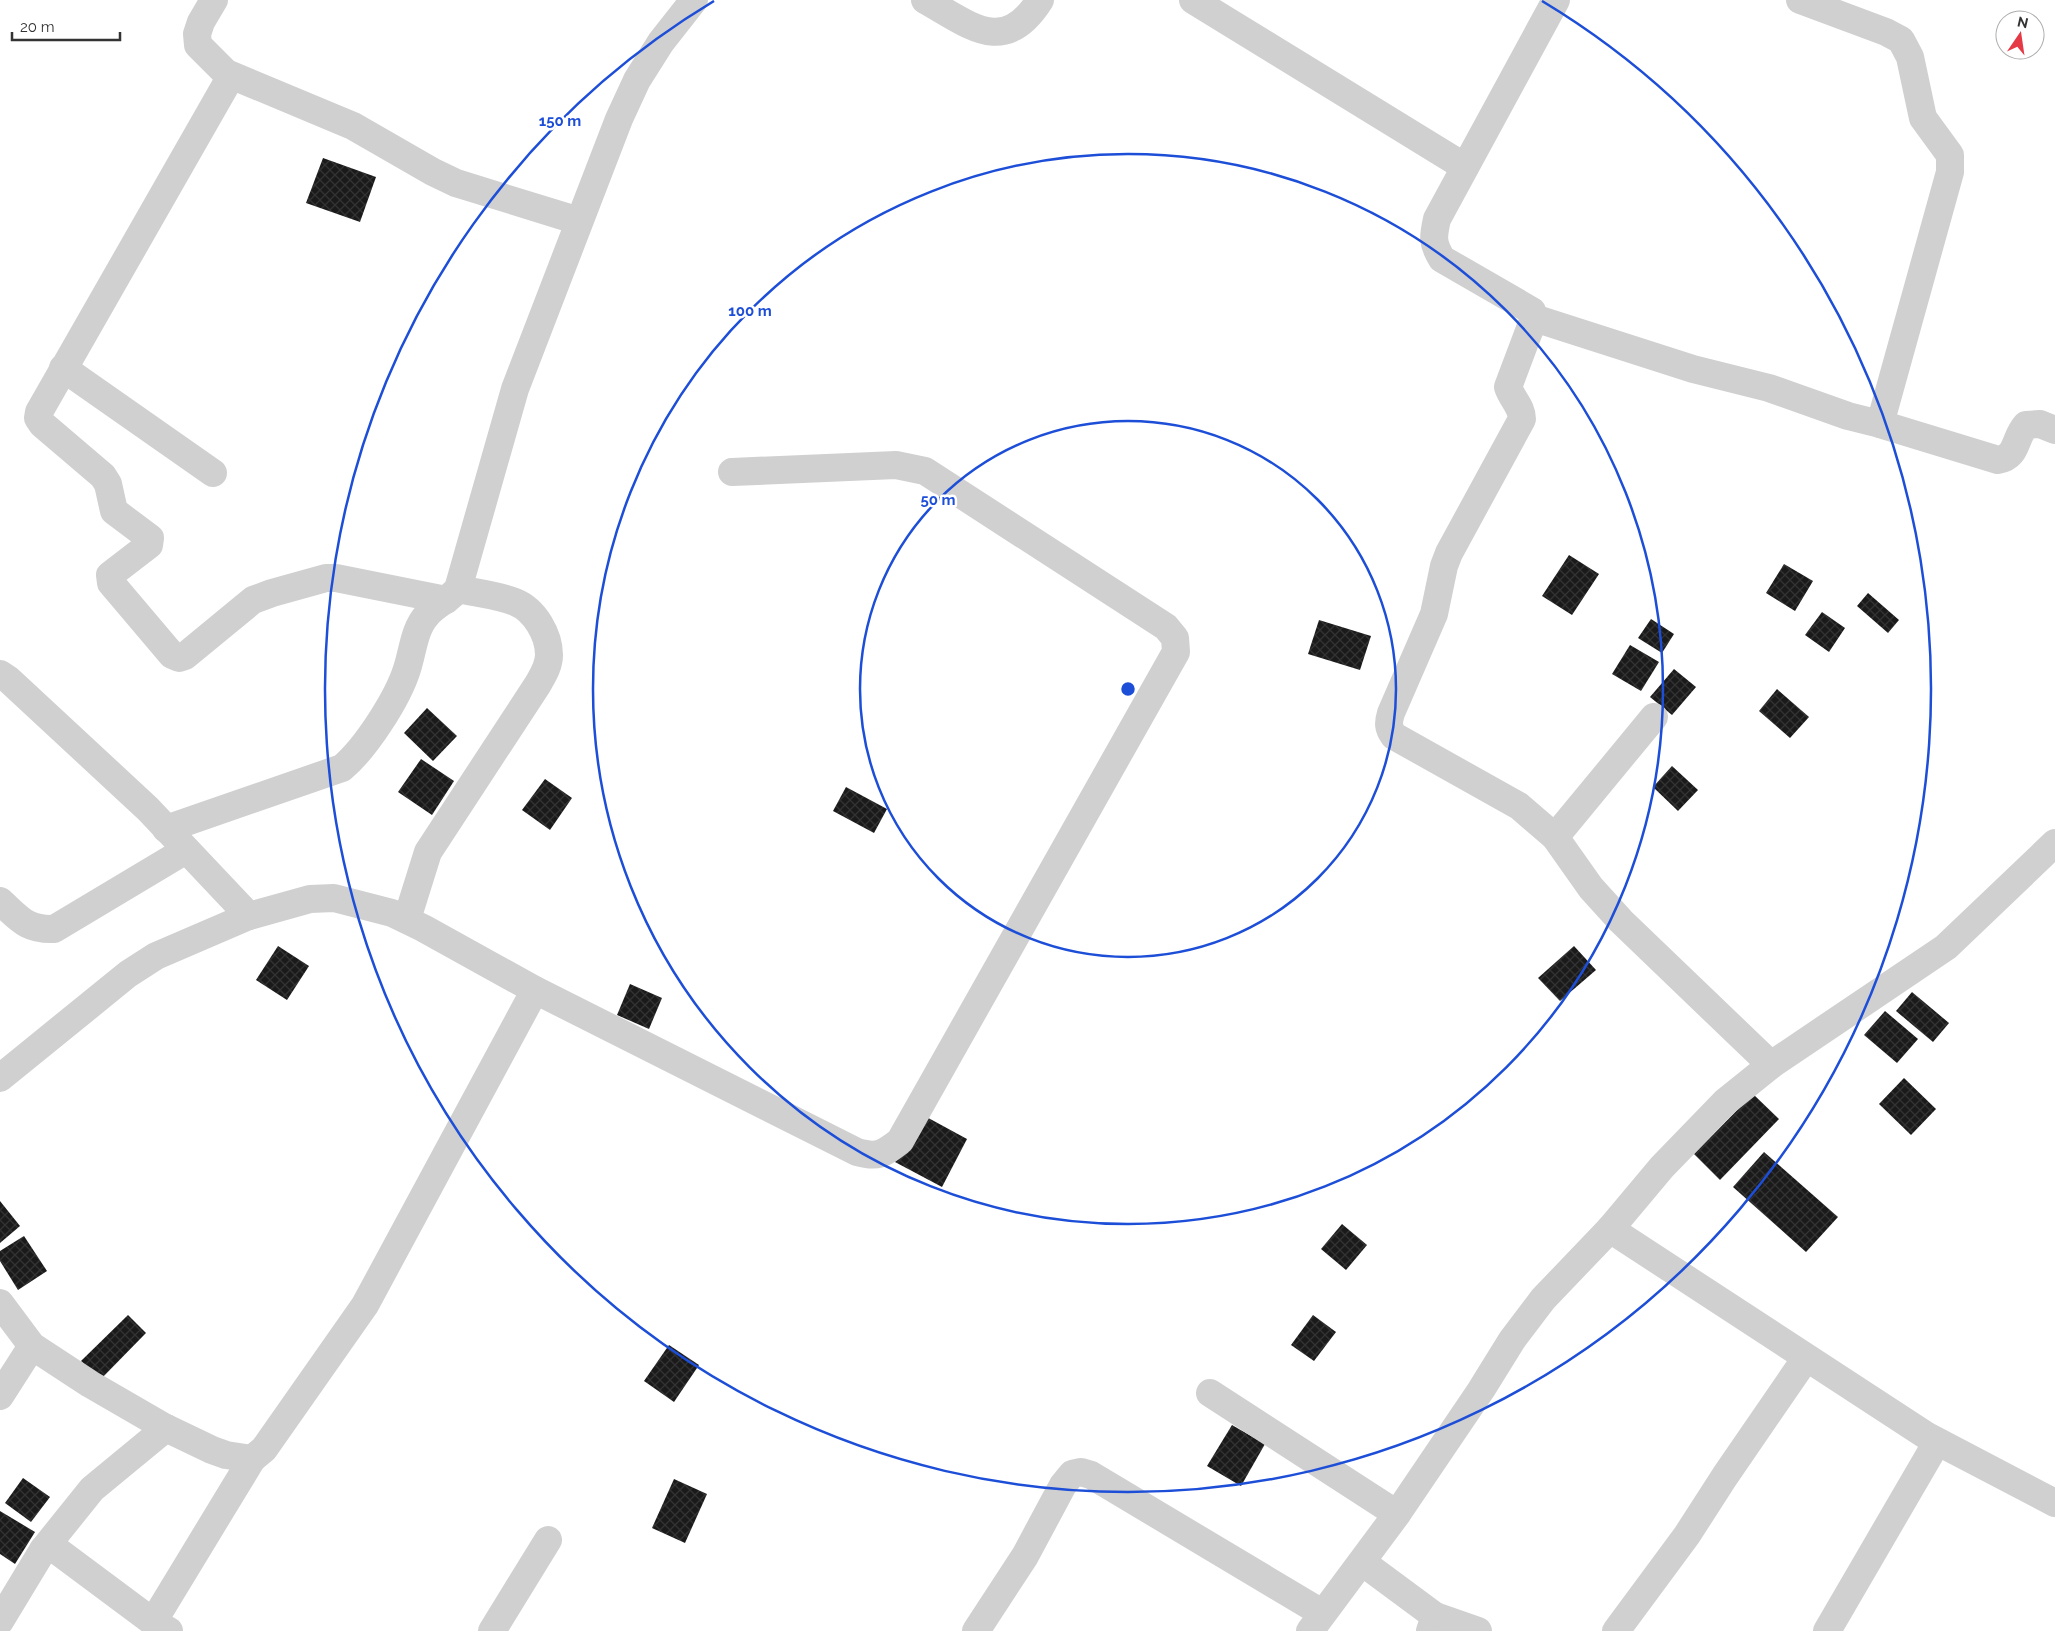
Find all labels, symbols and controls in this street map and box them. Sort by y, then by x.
scale bar [12,10,120,42]
north arrow [1995,10,2045,60]
text: N [2016,13,2030,31]
text: 20 m [20,18,55,36]
text: 150 m [539,112,581,130]
text: 100 m [728,302,772,320]
text: 50 m [920,491,956,509]
centre of rings [1119,680,1137,698]

